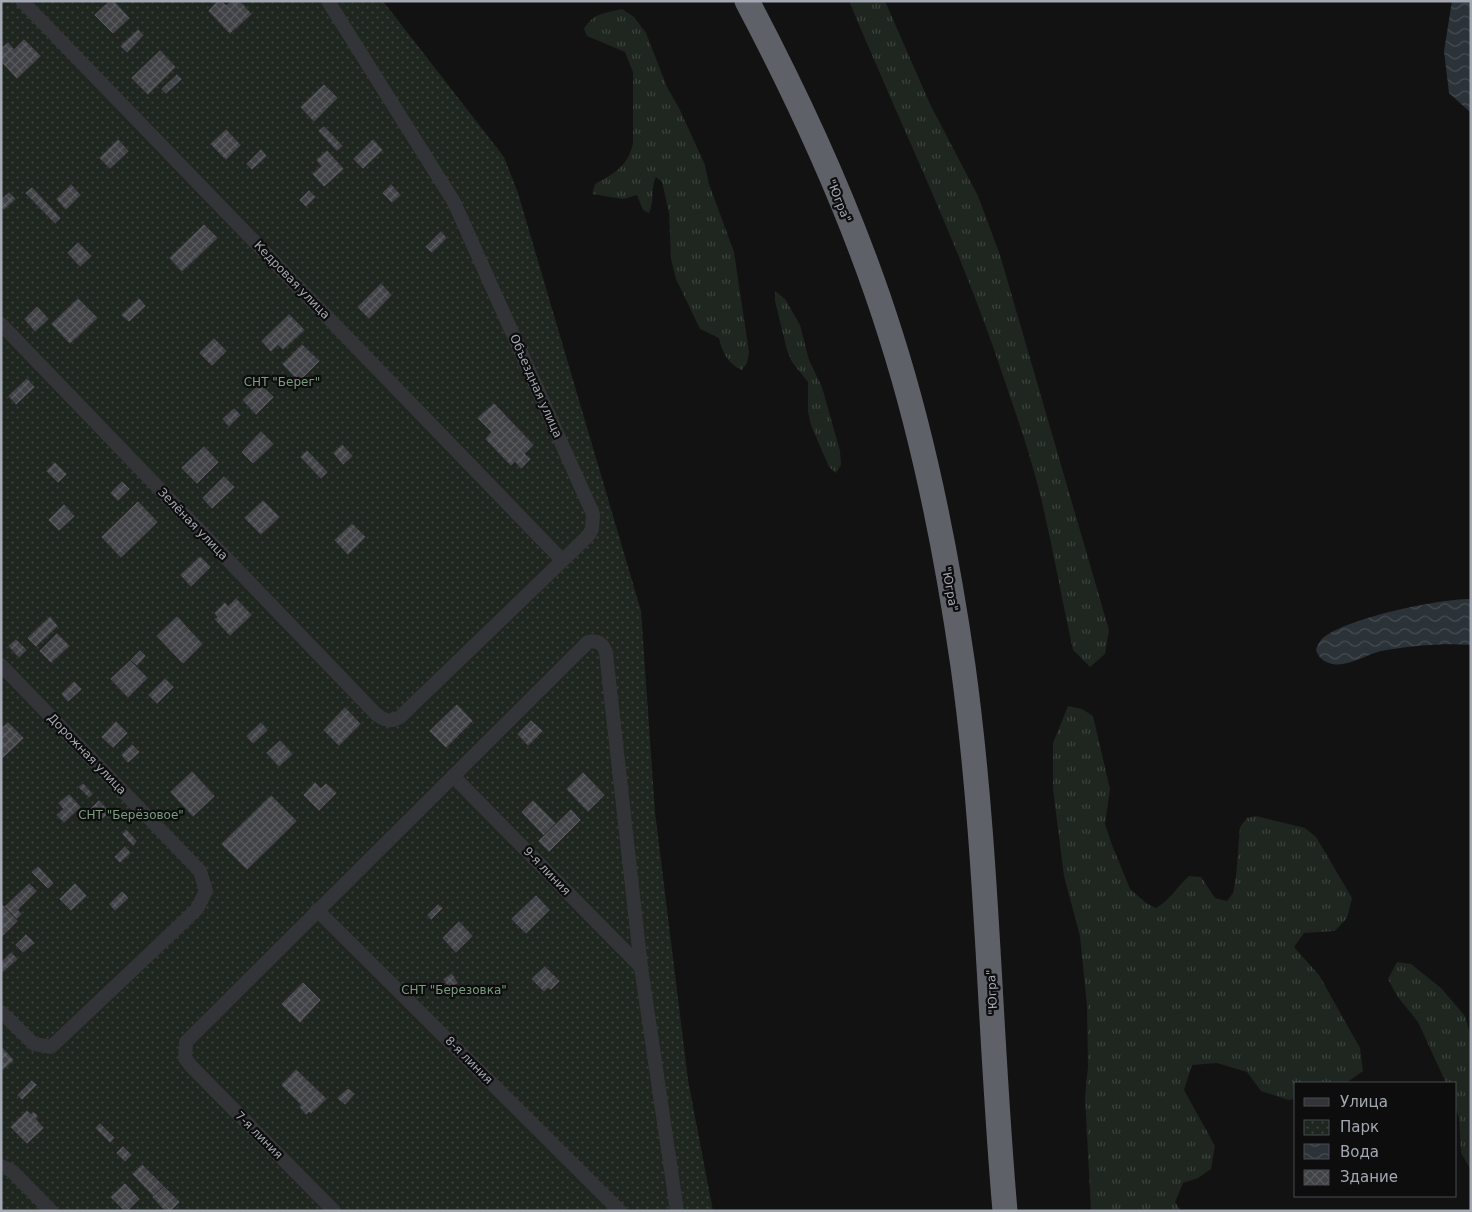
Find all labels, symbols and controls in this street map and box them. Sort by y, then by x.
street label: "Югра" [824,177,854,225]
street label: Кедровая улица [251,238,333,322]
street label: Объездная улица [507,332,565,440]
park label: СНТ "Берег" [244,375,320,389]
street label: Зелёная улица [155,485,231,563]
street label: "Югра" [939,565,961,613]
street label: Дорожная улица [45,711,129,797]
park label: СНТ "Берёзовое" [78,808,184,822]
street label: 9-я линия [521,844,573,898]
street label: "Югра" [984,969,1000,1015]
park label: СНТ "Березовка" [401,983,507,997]
street label: 8-я линия [442,1033,496,1087]
legend [1294,1082,1457,1197]
text: Улица [1340,1093,1388,1111]
street label: 7-я линия [232,1108,286,1162]
text: Парк [1340,1118,1379,1136]
text: Вода [1340,1143,1379,1161]
text: Здание [1340,1168,1398,1186]

